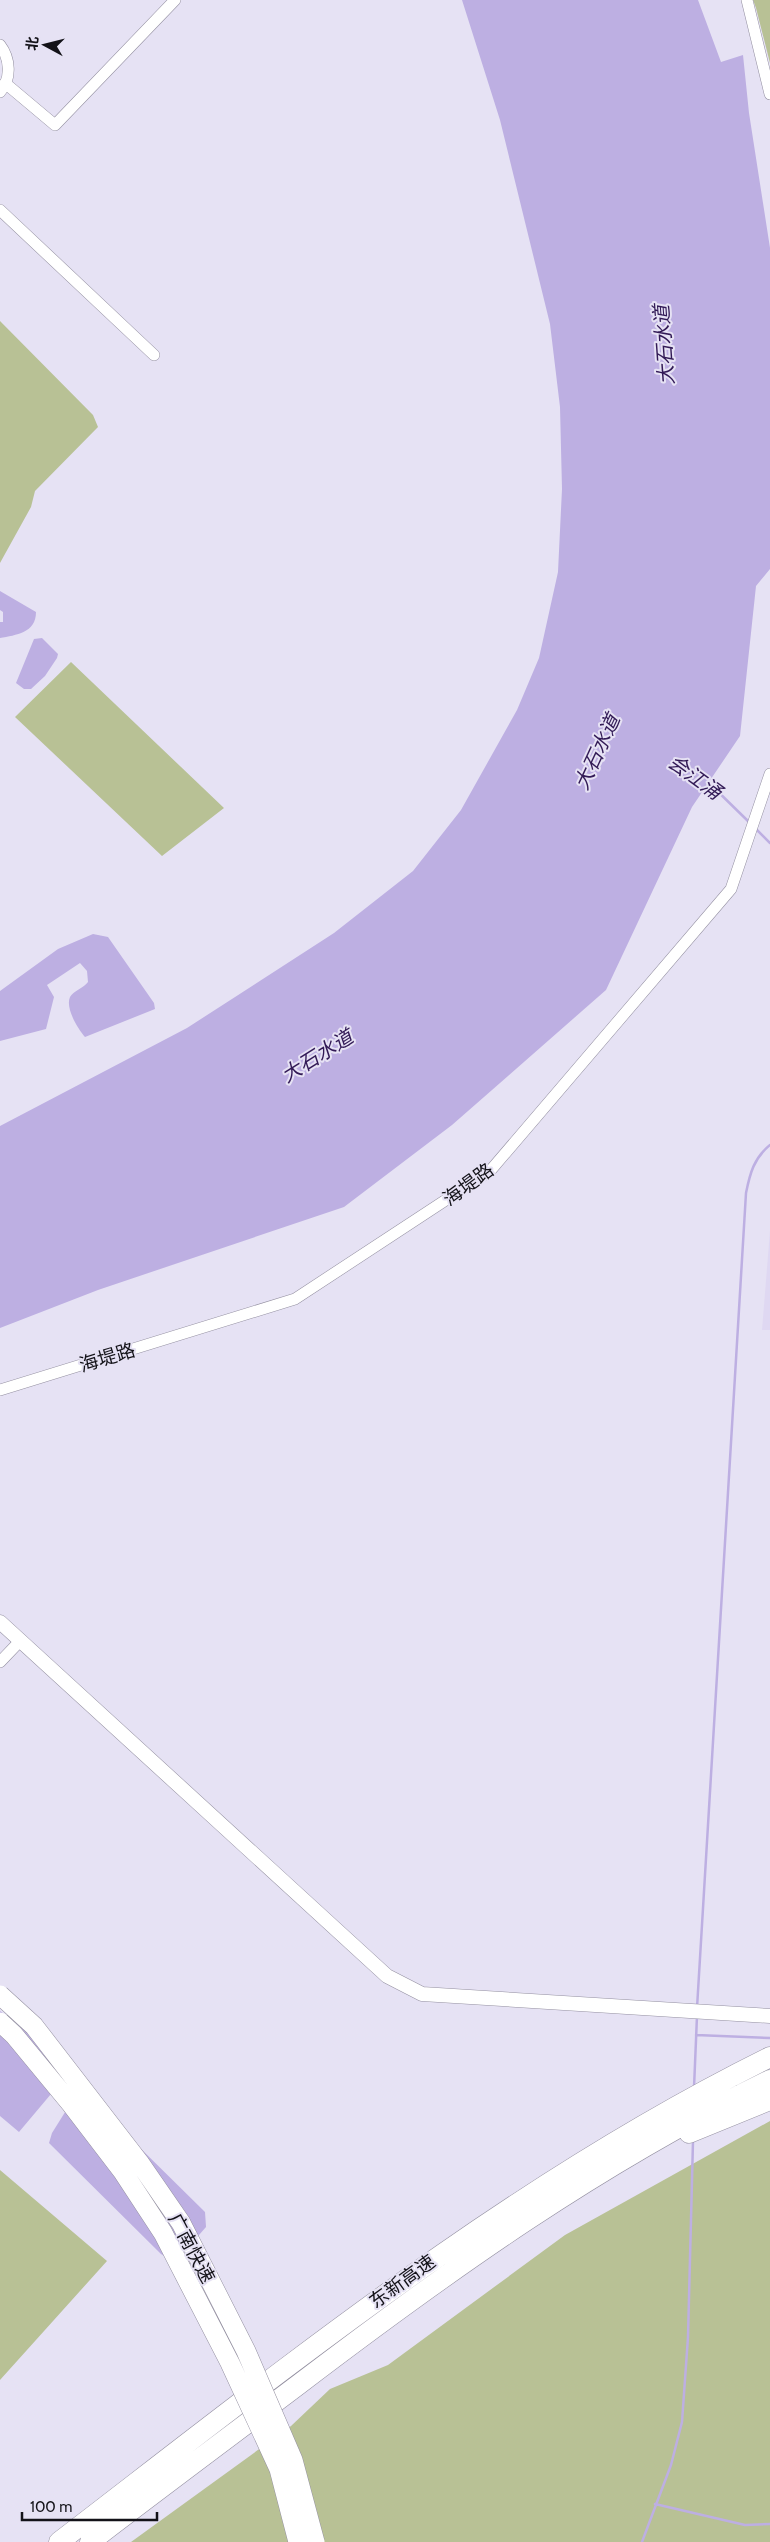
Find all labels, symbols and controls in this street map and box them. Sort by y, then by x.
north arrow [20,20,70,70]
text: 北 [22,35,42,51]
water label: 大石水道 [649,301,679,386]
water label: 大石水道 [569,708,626,793]
water label: 会江涌 [664,750,728,806]
water label: 大石水道 [277,1023,360,1087]
street label: 海堤路 [438,1158,498,1210]
street label: 海堤路 [77,1338,138,1377]
street label: 广南快速 [164,2209,220,2287]
street label: 东新高速 [365,2250,440,2313]
scale bar [22,2490,158,2522]
text: 100 m [30,2498,72,2516]

